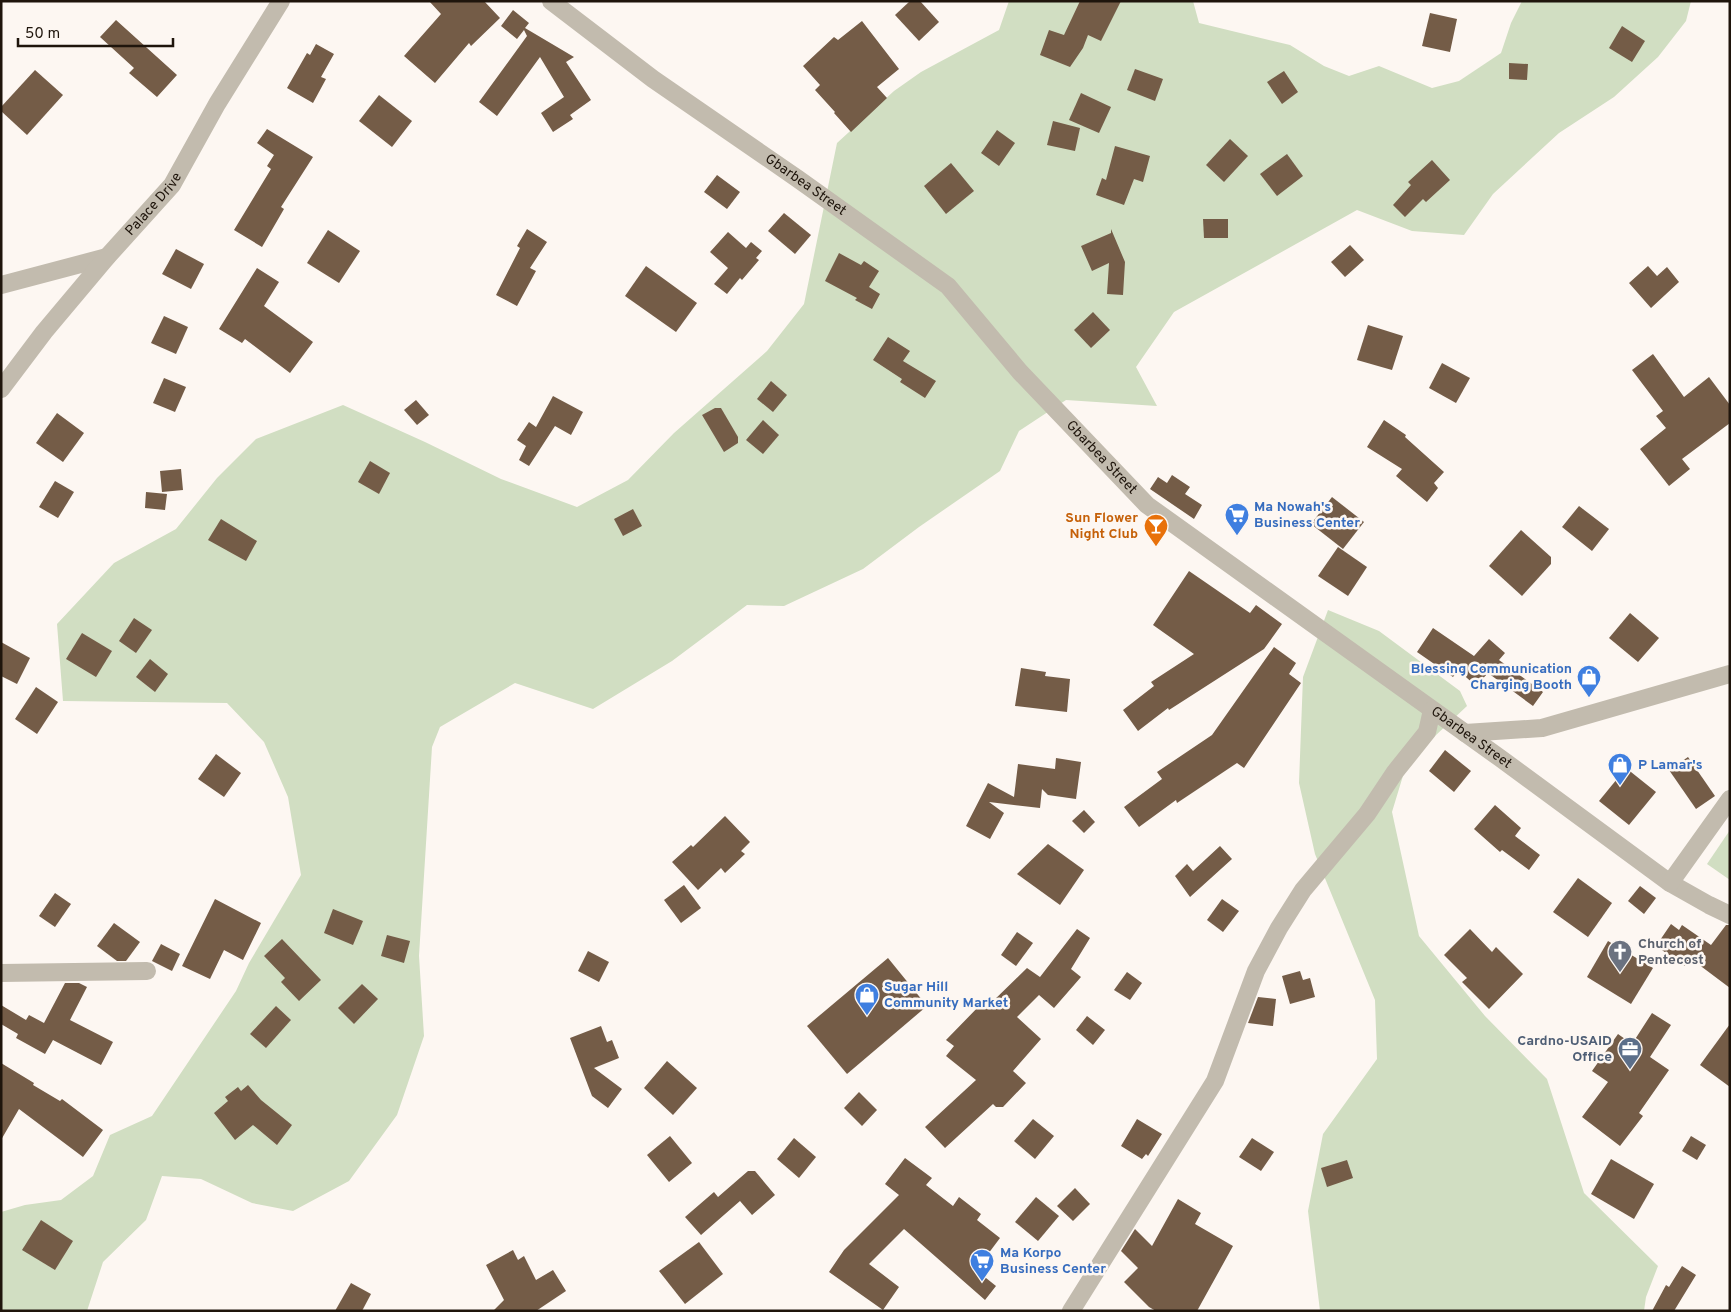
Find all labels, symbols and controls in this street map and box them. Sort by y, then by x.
scale bar [18,15,172,47]
text: 50 m [25,25,60,44]
street label: Gbarbea Street [762,150,850,219]
street label: Palace Drive [122,170,186,239]
street label: Gbarbea Street [1062,417,1141,498]
place label: Ma Nowah's Business Center [1254,499,1360,532]
supermarket icon: Ma Nowah's Business Center [1224,502,1250,536]
place label: Sun Flower Night Club [1065,510,1138,543]
bar icon: Sun Flower Night Club [1143,513,1169,547]
place label: Blessing Communication Charging Booth [1411,661,1572,694]
shop icon: Blessing Communication Charging Booth [1576,664,1602,698]
street label: Gbarbea Street [1428,703,1515,772]
shop icon: P Lamar's [1607,752,1633,786]
place label: P Lamar's [1638,757,1703,774]
place label: Church of Pentecost [1638,936,1704,969]
church icon: Church of Pentecost [1607,939,1633,973]
place label: Sugar Hill Community Market [884,979,1008,1012]
shop icon: Sugar Hill Community Market [854,982,880,1016]
place label: Cardno-USAID Office [1517,1033,1612,1066]
office icon: Cardno-USAID Office [1617,1036,1643,1070]
place label: Ma Korpo Business Center [1000,1245,1106,1278]
supermarket icon: Ma Korpo Business Center [969,1248,995,1282]

